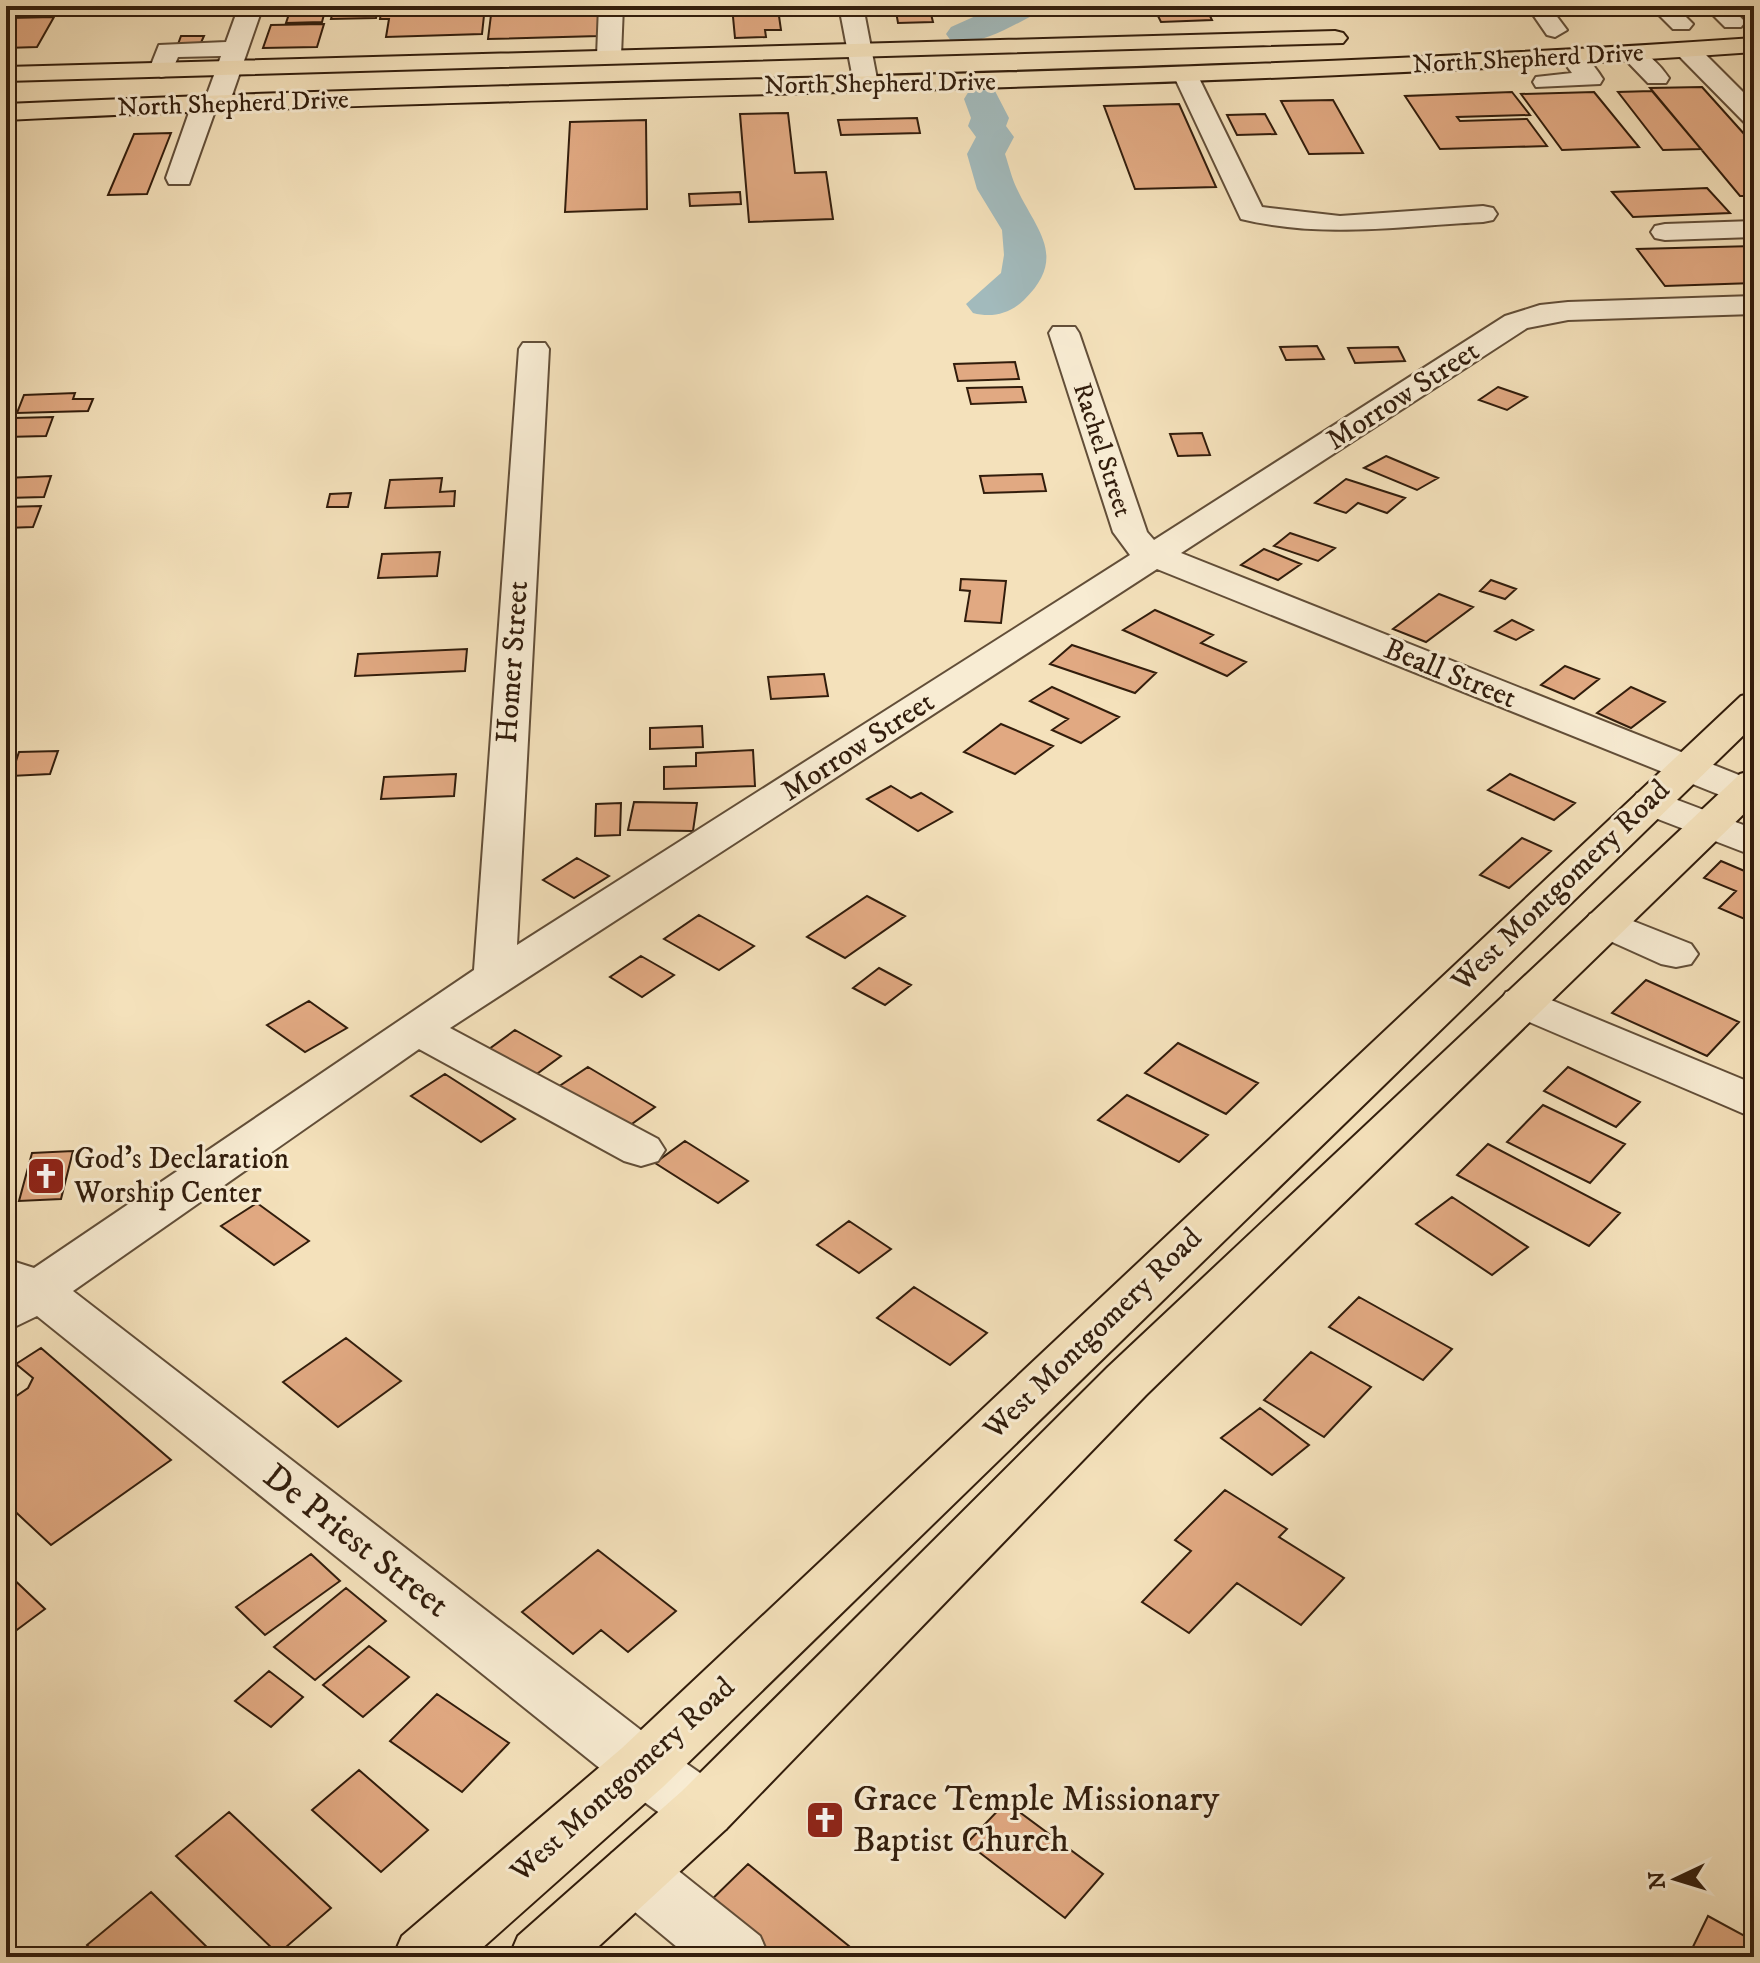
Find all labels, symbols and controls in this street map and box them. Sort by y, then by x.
street label: North Shepherd Drive [1411,36,1645,82]
street label: North Shepherd Drive [764,65,996,103]
street label: North Shepherd Drive [117,83,349,125]
street label: Morrow Street [1320,333,1486,459]
street label: Rachel Street [1065,379,1139,521]
street label: Homer Street [489,580,537,744]
street label: Beall Street [1378,631,1522,717]
street label: Morrow Street [775,684,941,810]
street label: West Montgomery Road [1443,772,1678,1000]
place label: God's Declaration Worship Center [73,1141,290,1212]
church icon: God's Declaration Worship Center [25,1155,67,1197]
street label: West Montgomery Road [975,1220,1210,1448]
street label: De Priest Street [254,1454,458,1628]
street label: West Montgomery Road [502,1669,743,1891]
place label: Grace Temple Missionary Baptist Church [853,1777,1220,1863]
church icon: Grace Temple Missionary Baptist Church [804,1799,846,1841]
north arrow [1636,1839,1716,1919]
text: N [1643,1870,1672,1890]

